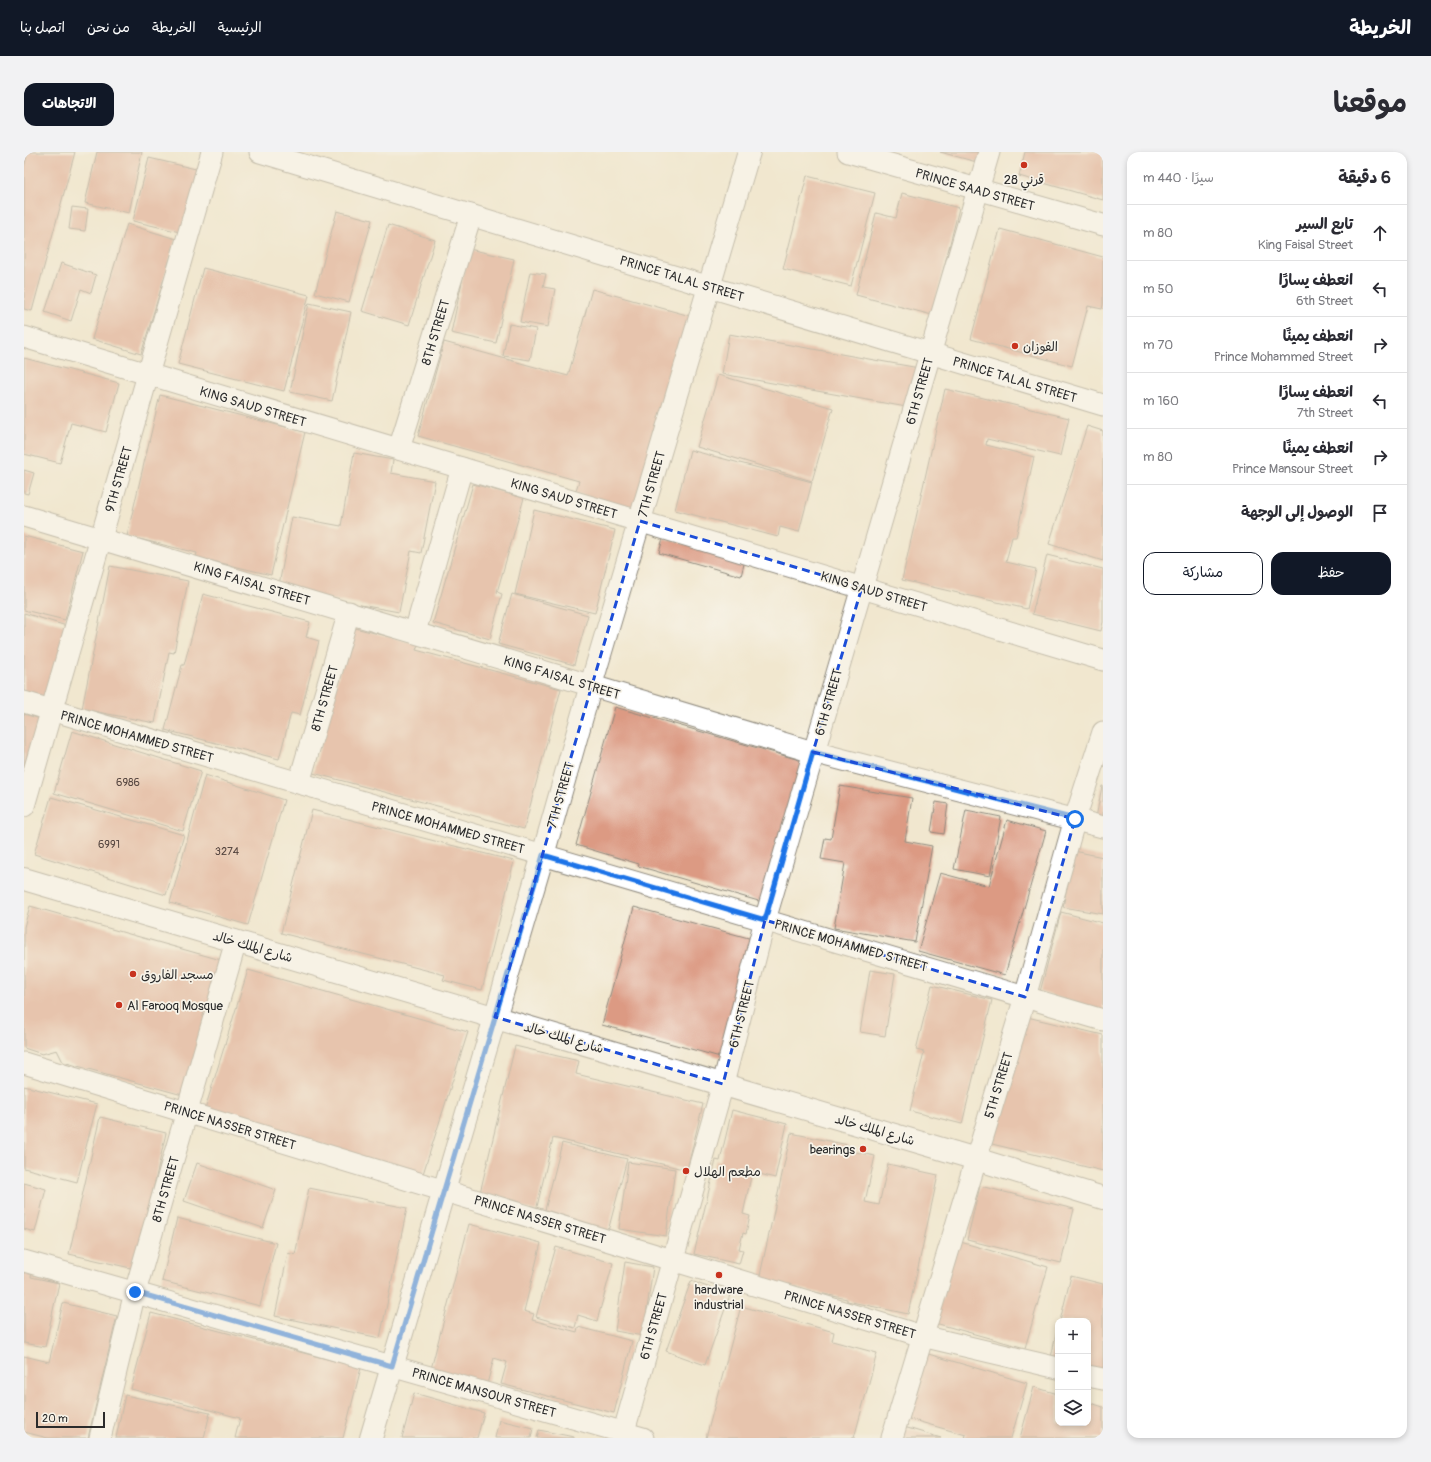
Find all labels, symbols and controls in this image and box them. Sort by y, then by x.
text: الخريطة [1349,16,1411,40]
text: اتصل بنا [20,19,65,36]
text: من نحن [87,19,130,36]
text: الخريطة [152,19,196,36]
text: الرئيسية [218,19,262,36]
button: الاتجاهات [24,83,114,126]
text: موقعنا [1333,86,1407,121]
marker: قرني 28 [1019,160,1029,170]
street label: PRINCE SAAD STREET [913,165,1036,215]
text: 6 دقيقة [1338,167,1391,188]
text: سيرًا · 440 m [1143,170,1214,186]
place label: قرني 28 [1004,172,1044,191]
text: تابع السير [1296,215,1353,234]
icon: ahead [1369,222,1391,244]
text: 80 m [1143,225,1173,241]
text: King Faisal Street [1258,237,1353,253]
street label: PRINCE TALAL STREET [618,252,746,305]
text: انعطف يسارًا [1279,271,1353,290]
icon: left [1369,278,1391,300]
text: 50 m [1143,281,1173,297]
text: 6th Street [1296,293,1353,309]
street label: 8TH STREET [418,297,454,367]
text: انعطف يمينًا [1283,327,1353,346]
icon: right [1369,334,1391,356]
text: 70 m [1143,337,1173,353]
place label: الفوزان [1023,339,1058,355]
marker: الفوزان [1010,341,1020,351]
text: Prince Mohammed Street [1214,349,1353,365]
street label: PRINCE TALAL STREET [951,353,1079,406]
street label: 6TH STREET [903,356,937,427]
street label: KING SAUD STREET [198,383,308,431]
text: انعطف يسارًا [1279,383,1353,402]
icon: left [1369,390,1391,412]
text: 160 m [1143,393,1179,409]
text: 7th Street [1297,405,1353,421]
text: انعطف يمينًا [1283,439,1353,458]
street label: 9TH STREET [102,444,136,514]
icon: right [1369,446,1391,468]
street label: 7TH STREET [635,449,669,519]
text: 80 m [1143,449,1173,465]
text: Prince Mansour Street [1232,461,1353,477]
street label: KING SAUD STREET [509,475,619,523]
icon: arrive [1369,502,1391,524]
text: الوصول إلى الوجهة [1241,503,1353,522]
button: مشاركة [1143,552,1263,595]
button: حفظ [1271,552,1391,595]
street label: KING FAISAL STREET [192,559,312,609]
street label: KING SAUD STREET [819,568,929,616]
street label: KING FAISAL STREET [502,653,622,703]
street label: 8TH STREET [308,663,342,733]
street label: 6TH STREET [812,667,846,738]
street label: PRINCE MOHAMMED STREET [58,707,215,767]
street label: 7TH STREET [544,760,578,830]
house number: 6986 [116,776,140,789]
street label: PRINCE MOHAMMED STREET [369,798,526,858]
route start [1066,810,1084,828]
house number: 6991 [98,838,120,851]
house number: 3274 [215,845,240,858]
street label: PRINCE MOHAMMED STREET [772,916,929,976]
street label: شارع الملك خالد [211,928,295,967]
place label: مسجد الفاروق [141,967,214,984]
marker: مسجد الفاروق [128,969,138,979]
street label: 6TH STREET [726,979,758,1050]
place label: Al Farooq Mosque [127,998,223,1014]
marker: Al Farooq Mosque [114,1000,124,1010]
street label: شارع الملك خالد [522,1019,606,1058]
street label: 5TH STREET [981,1050,1017,1120]
street label: PRINCE NASSER STREET [162,1098,298,1154]
street label: شارع الملك خالد [833,1111,917,1150]
place label: bearings [810,1142,855,1158]
marker: bearings [858,1144,868,1154]
street label: 8TH STREET [149,1154,183,1224]
place label: مطعم الهلال [694,1164,761,1182]
marker: مطعم الهلال [681,1166,691,1176]
street label: PRINCE NASSER STREET [472,1192,608,1248]
marker: hardware industrial [714,1270,724,1280]
place label: hardware industrial [694,1282,744,1313]
route end [126,1283,144,1301]
street label: PRINCE NASSER STREET [782,1287,918,1343]
street label: 6TH STREET [637,1291,671,1362]
map controls [1055,1318,1091,1426]
button: + [1055,1318,1091,1354]
button: − [1055,1354,1091,1390]
street label: PRINCE MANSOUR STREET [410,1365,558,1421]
button: layers [1055,1390,1091,1426]
scale bar [36,1410,105,1429]
text: 20 m [42,1412,68,1425]

